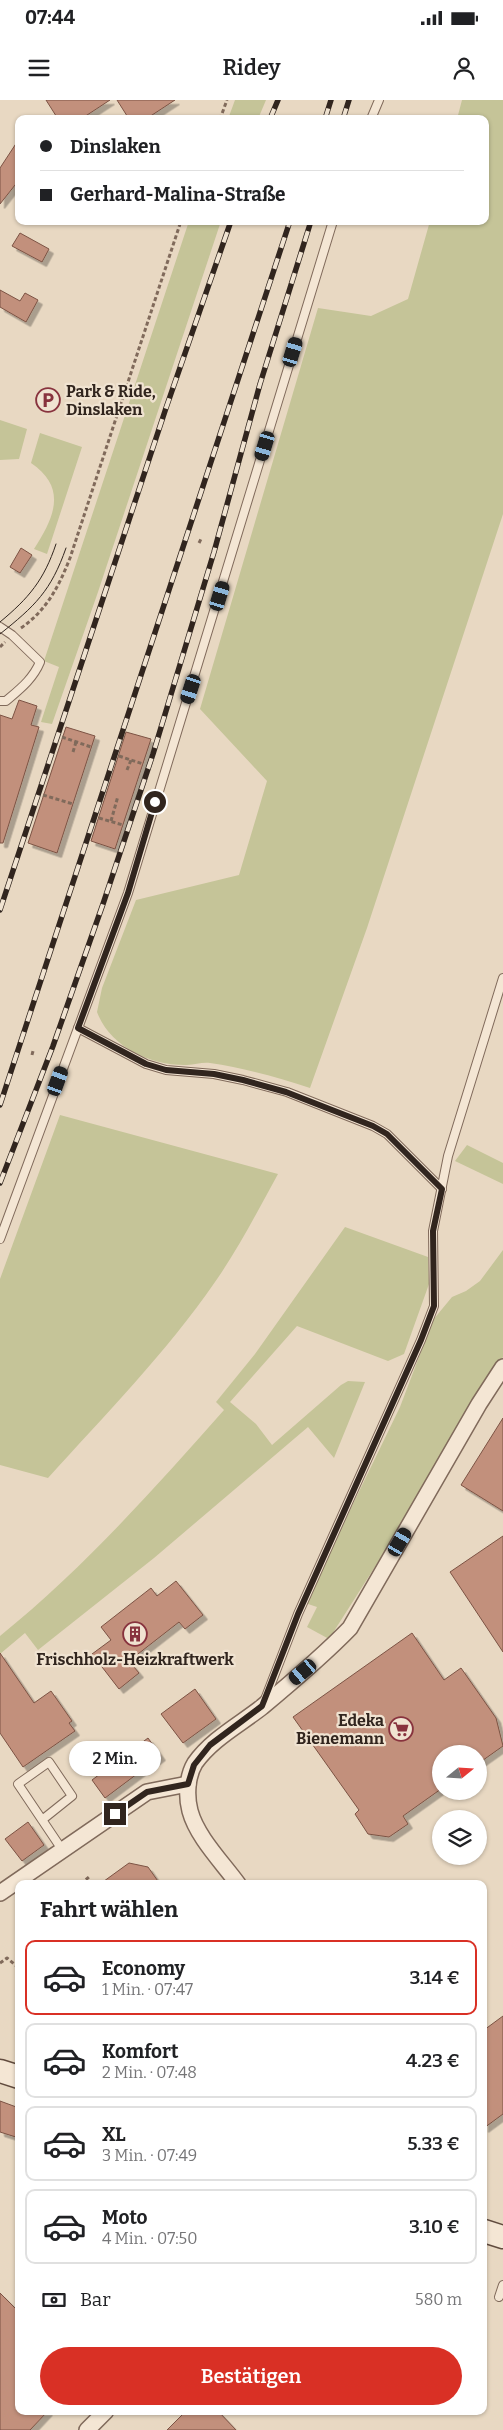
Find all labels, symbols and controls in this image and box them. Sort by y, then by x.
text: 07:44 [25,6,75,29]
icon: menu [25,54,53,82]
text: Ridey [222,54,281,81]
icon: person [450,54,478,82]
text: Dinslaken [70,135,161,158]
text: Gerhard-Malina-Straße [70,183,286,206]
car [281,335,304,369]
place label: Park & Ride, Dinslaken [66,382,156,419]
parking icon: Park & Ride, Dinslaken [35,387,61,413]
car [253,429,276,463]
car [208,579,231,613]
car [179,672,202,706]
route start [144,791,166,813]
car [45,1064,70,1098]
car [386,1525,413,1559]
building icon: Frischholz-Heizkraftwerk [122,1621,148,1647]
place label: Frischholz-Heizkraftwerk [36,1650,234,1669]
car [286,1657,319,1687]
place label: Edeka Bienemann [296,1711,385,1748]
supermarket icon: Edeka Bienemann [388,1716,414,1742]
callout: 2 Min. [69,1742,161,1776]
north arrow [432,1745,488,1800]
map controls [432,1745,487,1865]
text: 2 Min. [93,1749,137,1768]
route end [104,1803,126,1825]
button: layers [432,1810,487,1865]
text: Fahrt wählen [40,1896,178,1923]
icon: car [42,1955,87,2000]
text: Economy [102,1957,185,1980]
text: 3.14 € [410,1966,460,1989]
text: 1 Min. · 07:47 [102,1980,193,1999]
icon: car [42,2038,87,2083]
text: Komfort [102,2040,178,2063]
text: 4.23 € [406,2049,460,2072]
text: 2 Min. · 07:48 [102,2063,197,2082]
icon: car [42,2121,87,2166]
text: XL [102,2123,126,2146]
text: 5.33 € [407,2132,460,2155]
text: 3 Min. · 07:49 [102,2146,197,2165]
icon: car [42,2204,87,2249]
text: Moto [102,2206,148,2229]
text: 3.10 € [409,2215,460,2238]
text: 4 Min. · 07:50 [102,2229,197,2248]
icon: cash [40,2286,68,2314]
text: Bar [80,2288,111,2311]
text: 580 m [415,2290,462,2309]
button: Bestätigen [40,2347,462,2405]

